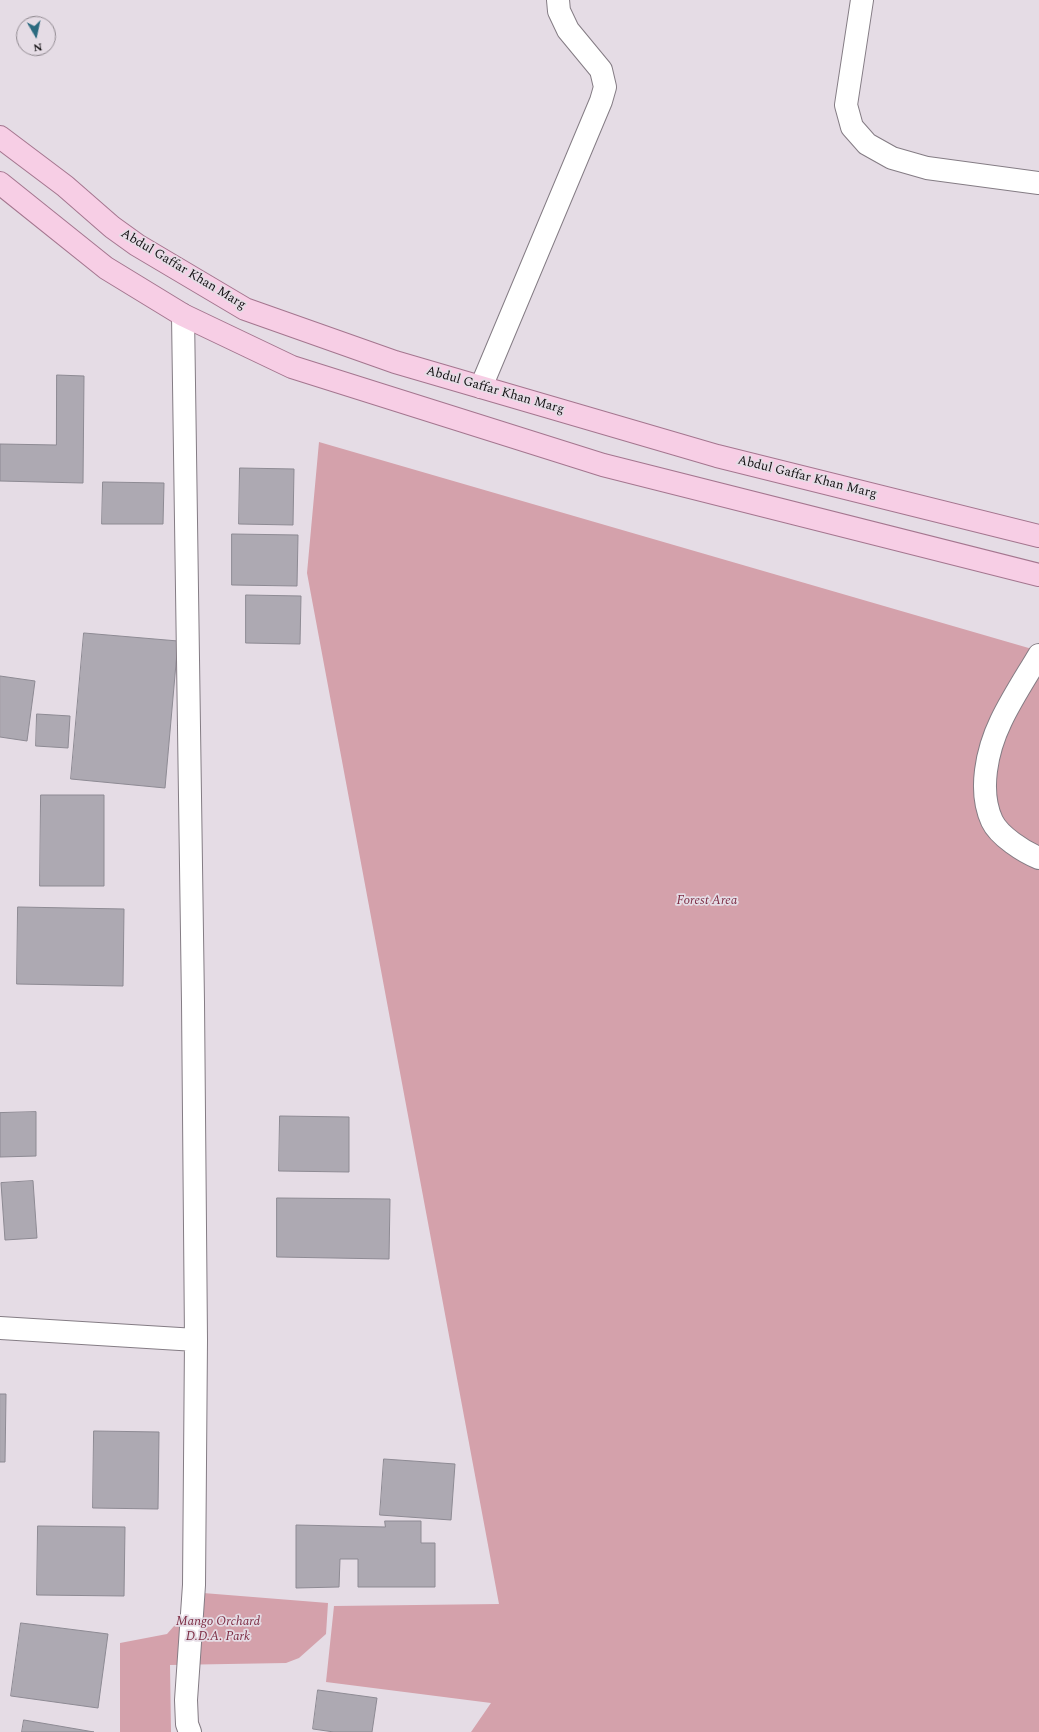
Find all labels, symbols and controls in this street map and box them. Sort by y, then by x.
north arrow [16,16,56,56]
text: N [32,38,44,56]
street label: Abdul Gaffar Khan Marg [118,226,248,314]
street label: Abdul Gaffar Khan Marg [424,364,566,418]
street label: Abdul Gaffar Khan Marg [736,453,878,503]
park label: Forest Area [677,893,737,909]
park label: Mango Orchard D.D.A. Park [176,1614,260,1645]

